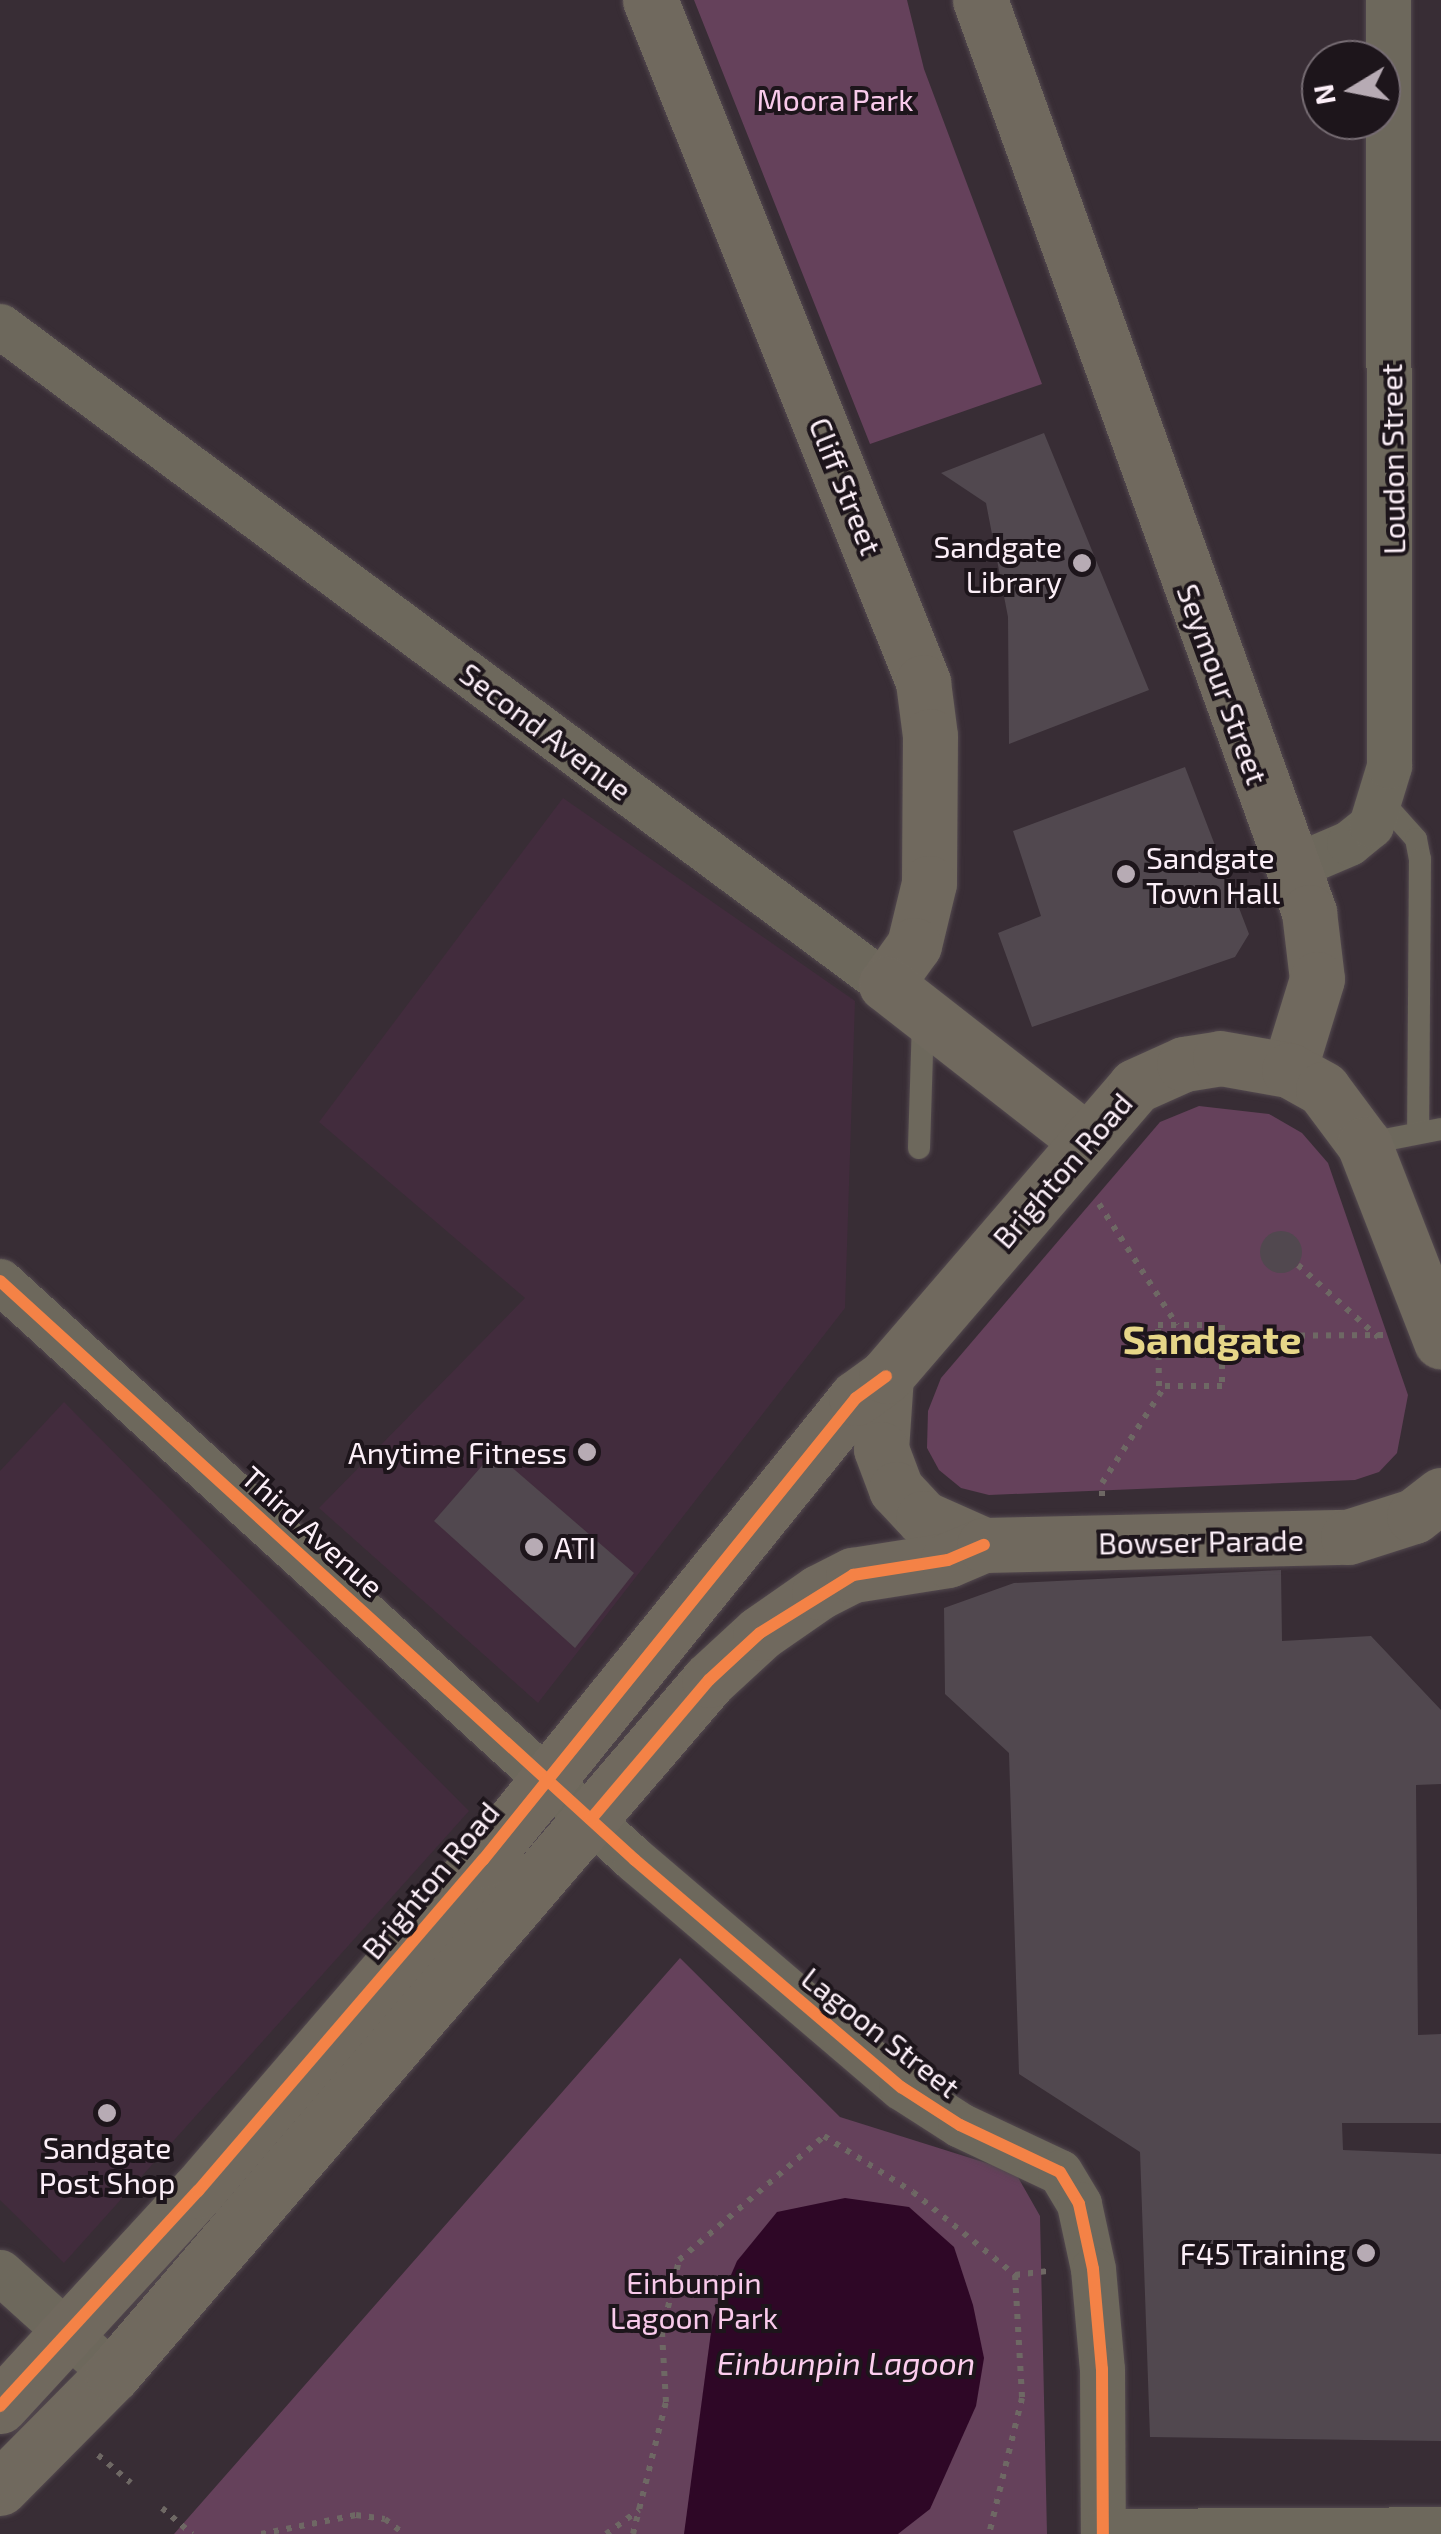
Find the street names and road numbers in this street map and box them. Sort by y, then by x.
street label: Loudon Street [1372,363,1412,555]
street label: Cliff Street [802,412,890,560]
street label: Seymour Street [1170,579,1276,789]
street label: Second Avenue [453,655,639,807]
street label: Brighton Road [985,1085,1139,1255]
street label: Third Avenue [235,1458,391,1604]
street label: Bowser Parade [1098,1521,1304,1561]
street label: Brighton Road [354,1794,506,1966]
street label: Lagoon Street [795,1959,967,2105]

